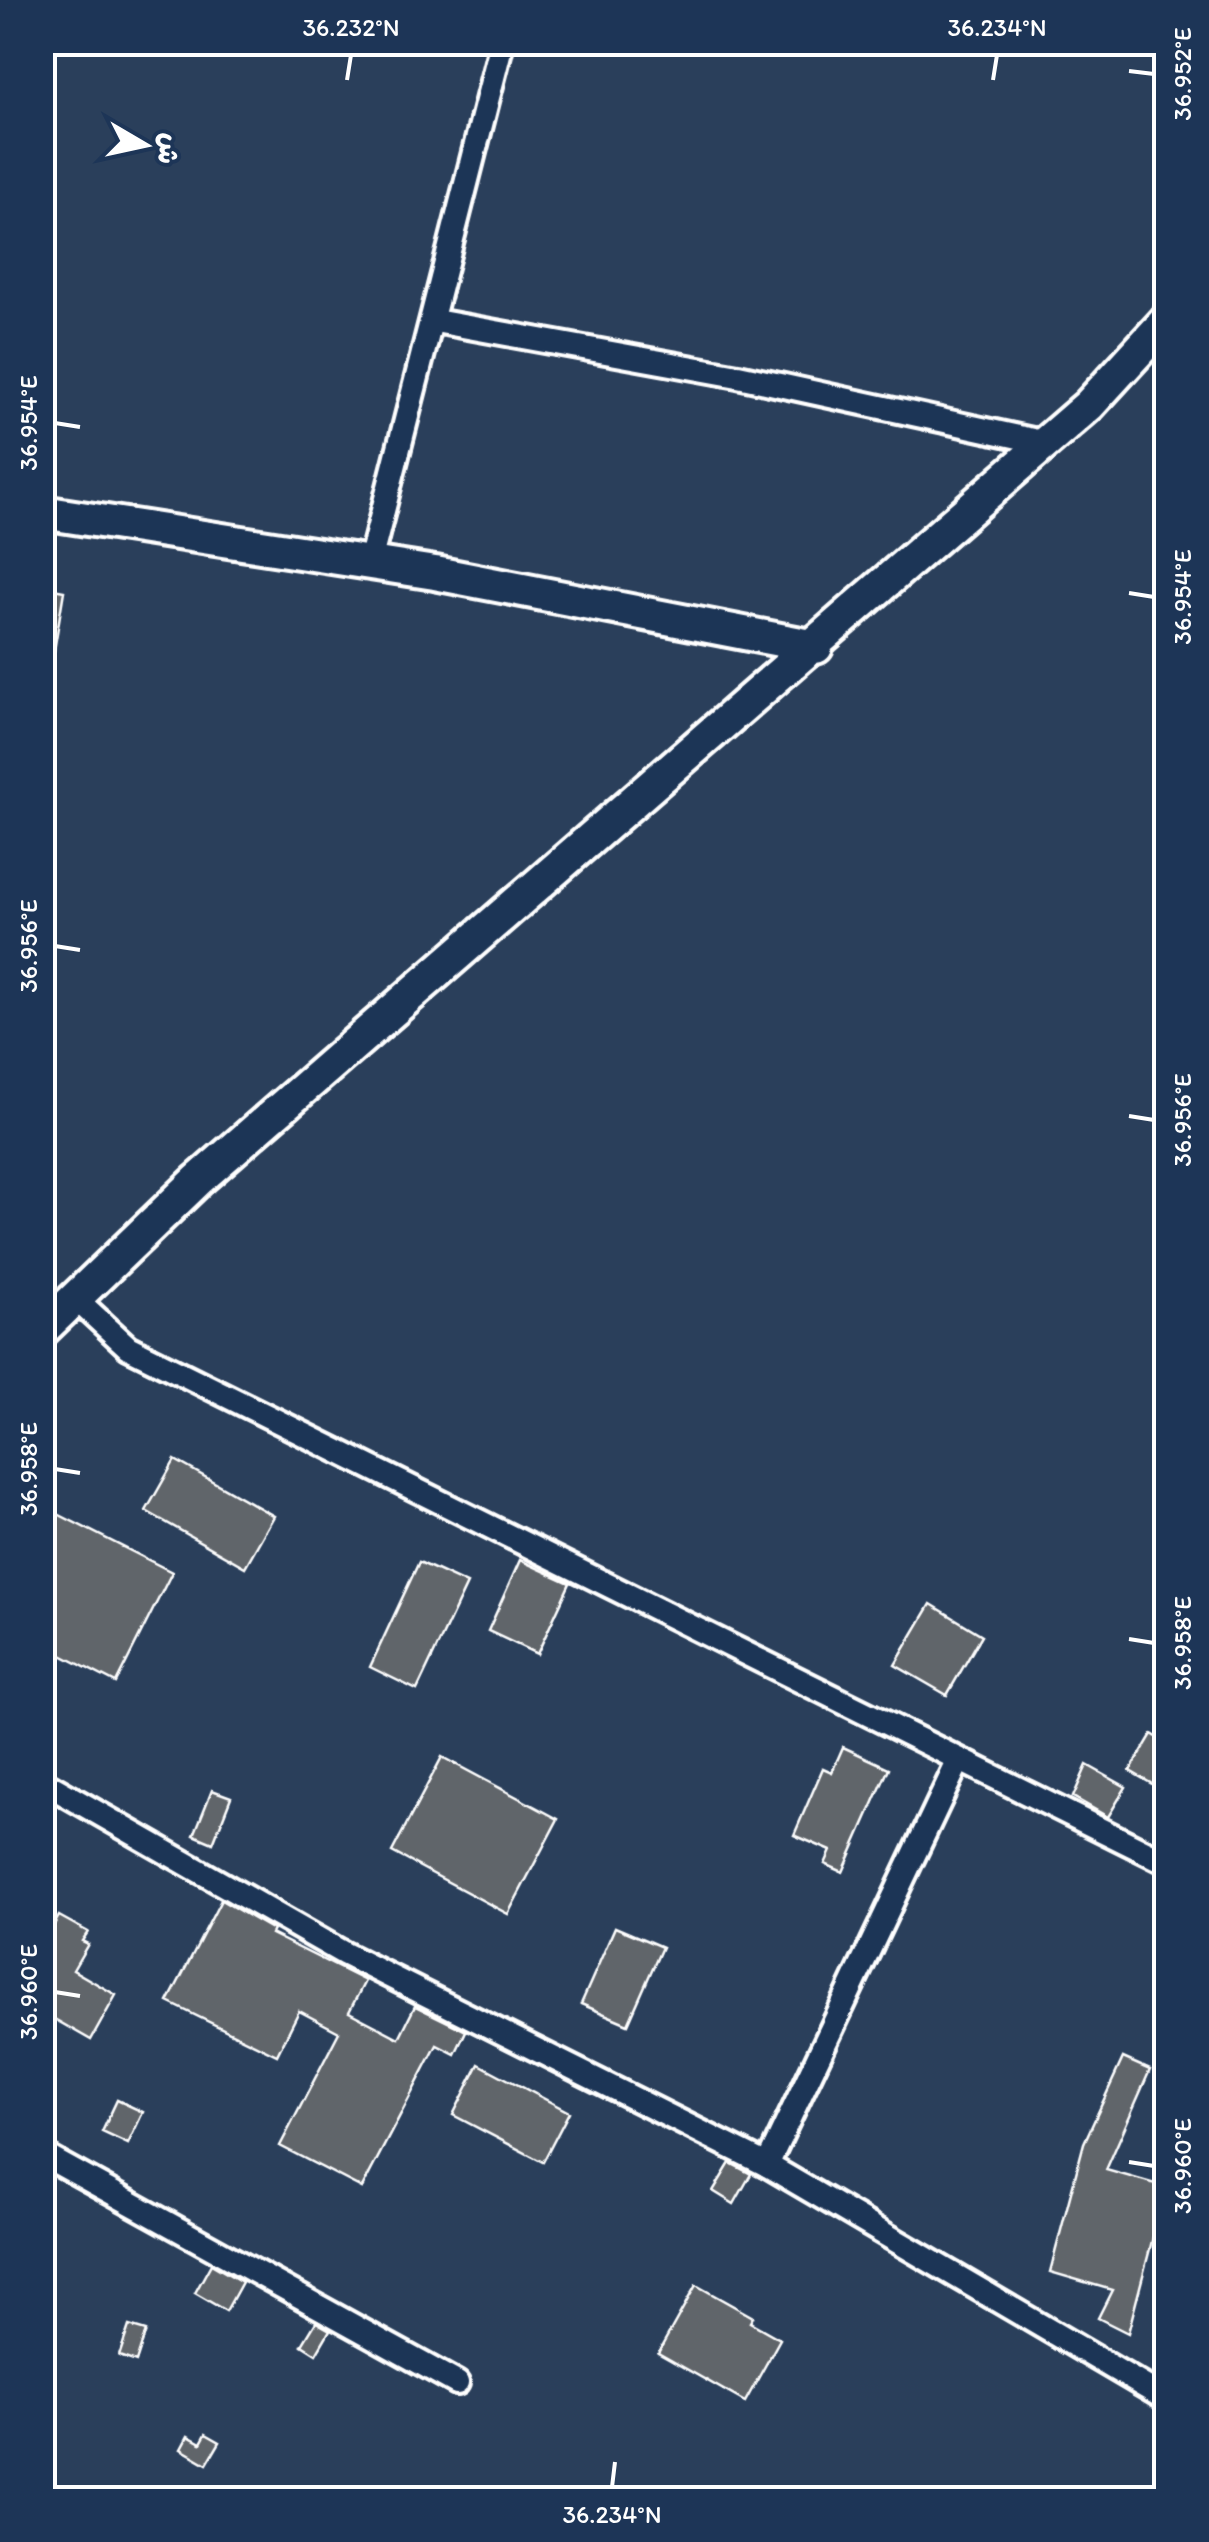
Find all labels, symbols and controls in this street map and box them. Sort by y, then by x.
text: 36.232°N [302,12,400,42]
text: 36.234°N [947,12,1047,42]
text: 36.952°E [1167,27,1197,121]
north arrow [95,95,195,195]
text: ش [150,131,189,167]
text: 36.954°E [13,375,43,471]
text: 36.954°E [1167,549,1197,645]
text: 36.956°E [13,899,43,993]
text: 36.956°E [1167,1073,1197,1167]
text: 36.958°E [13,1422,43,1516]
text: 36.958°E [1167,1596,1197,1690]
text: 36.960°E [13,1944,43,2040]
text: 36.960°E [1167,2118,1197,2214]
text: 36.234°N [562,2499,662,2529]

